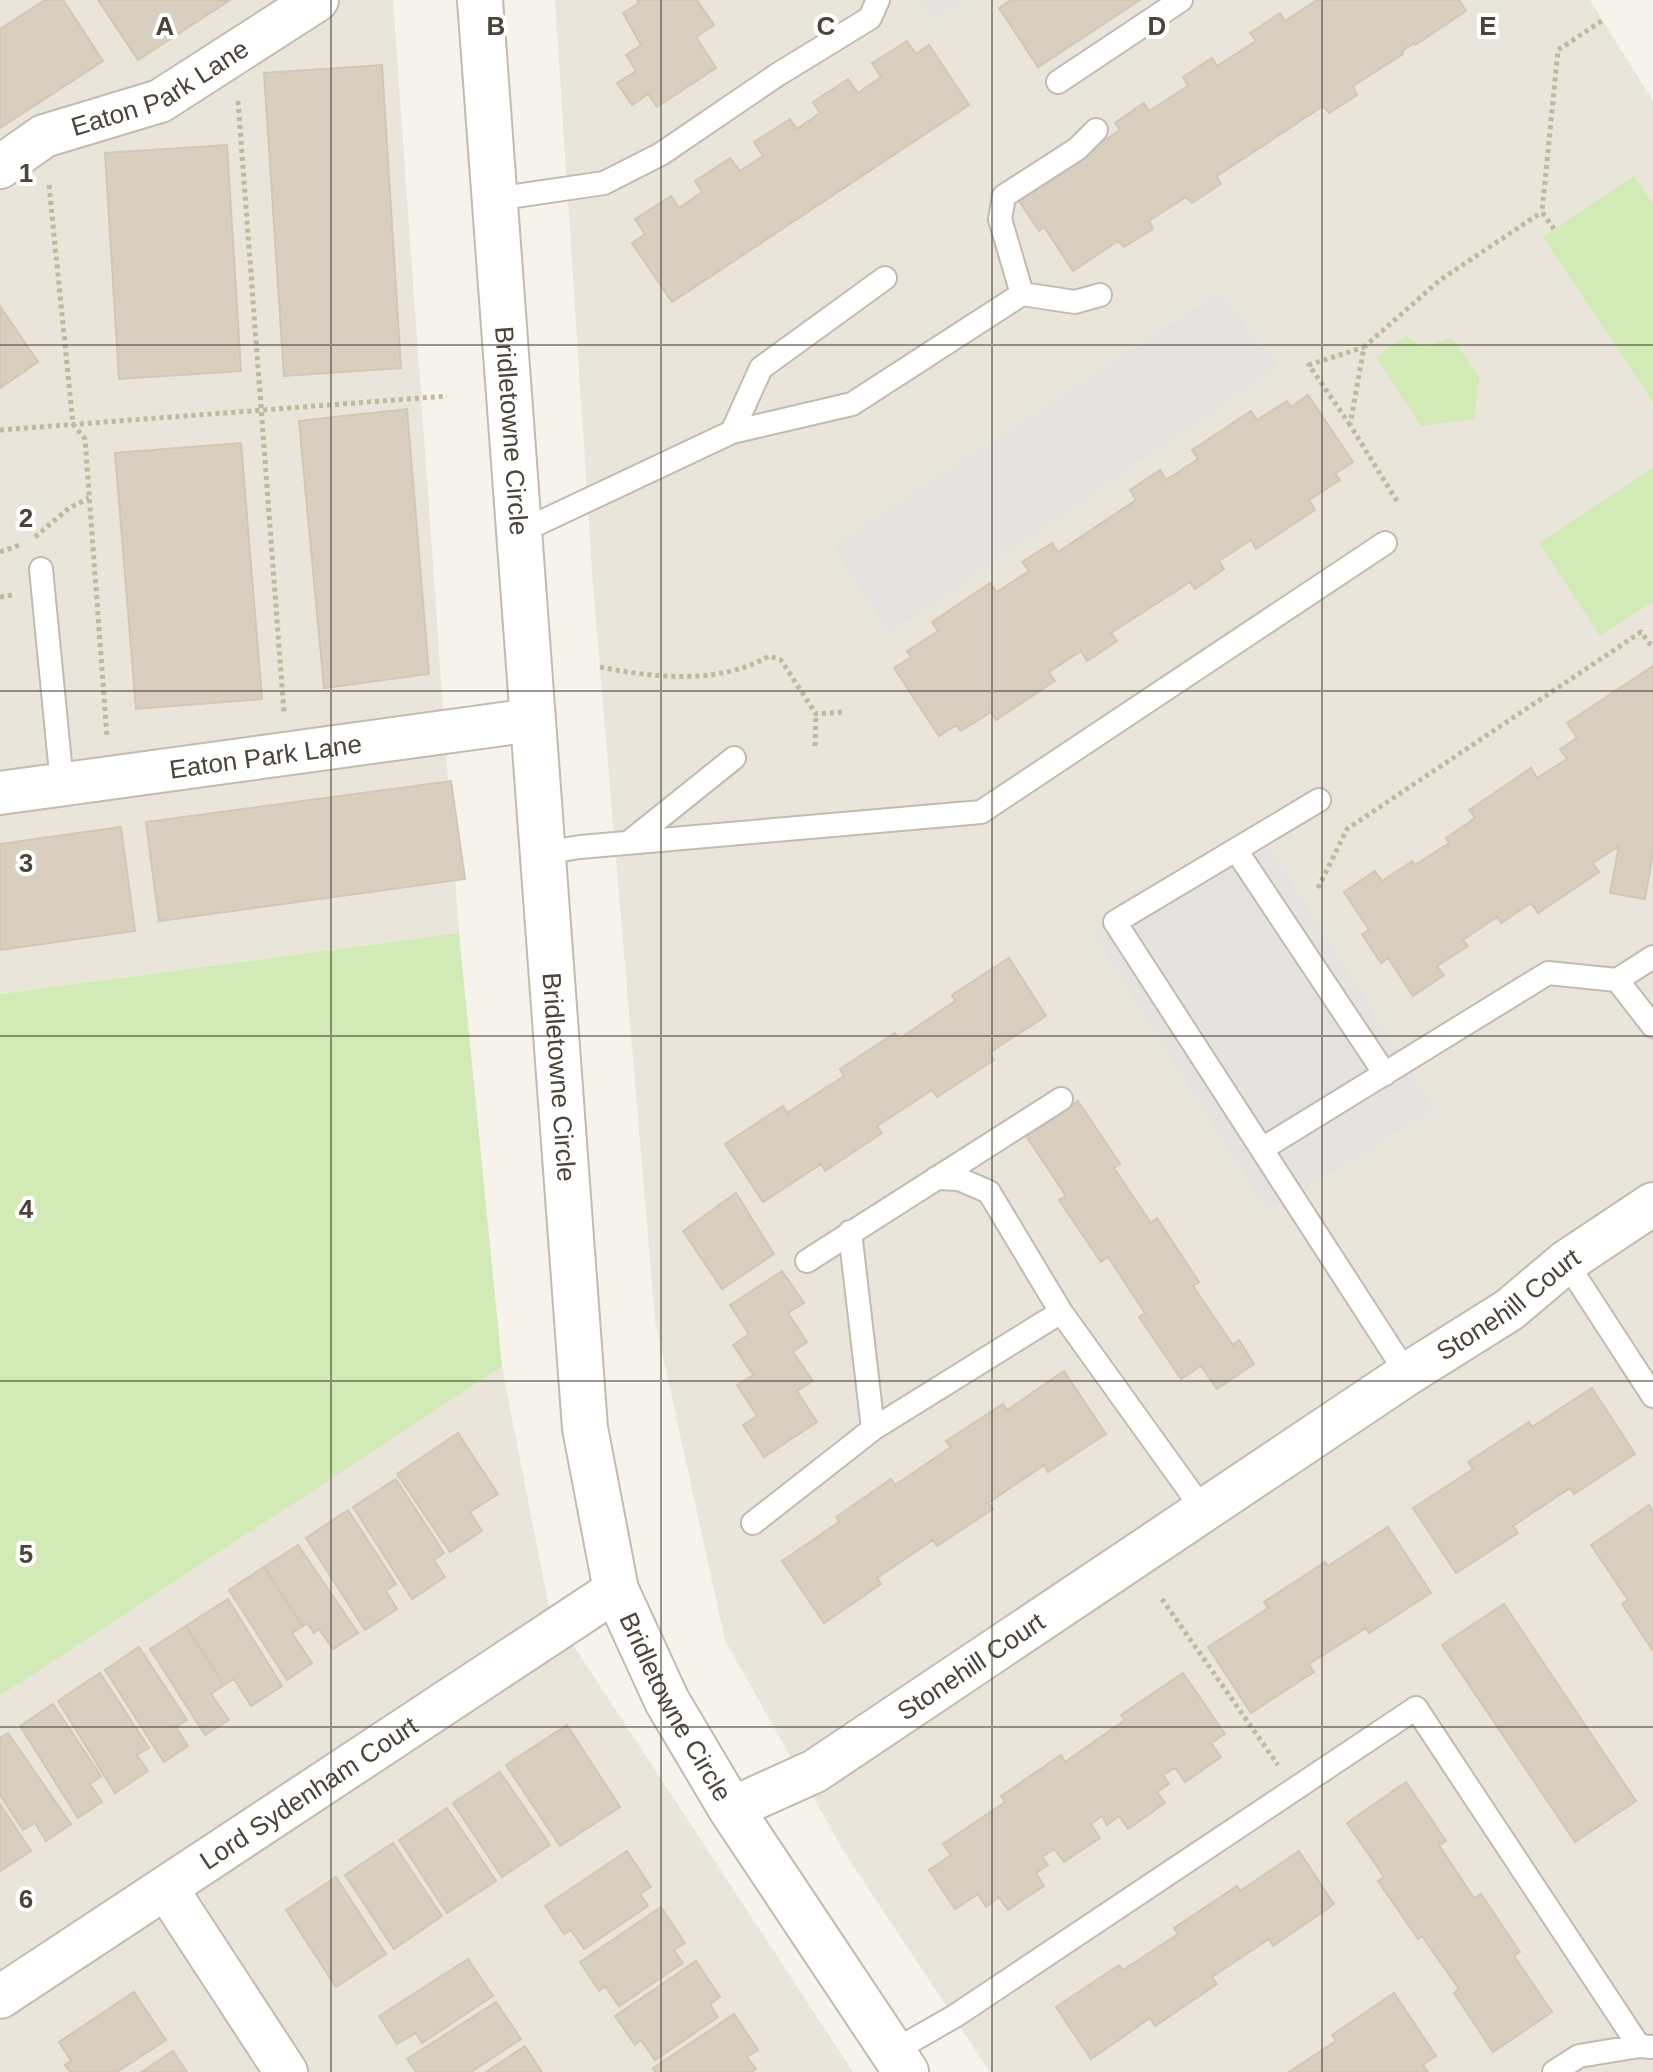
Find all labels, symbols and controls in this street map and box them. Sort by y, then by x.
text: A [156,11,175,41]
text: B [487,11,505,41]
text: C [817,11,836,41]
text: D [1148,11,1166,41]
text: E [1479,11,1497,41]
street label: Eaton Park Lane [68,33,254,142]
text: 1 [19,158,33,188]
street label: Bridletowne Circle [489,325,534,536]
text: 2 [19,503,33,533]
street label: Eaton Park Lane [167,729,364,785]
text: 3 [19,848,33,878]
street label: Bridletowne Circle [537,971,582,1183]
text: 4 [19,1194,34,1224]
street label: Stonehill Court [1431,1242,1586,1367]
text: 5 [19,1539,33,1569]
street label: Stonehill Court [892,1606,1051,1726]
street label: Bridletowne Circle [613,1608,738,1807]
street label: Lord Sydenham Court [194,1710,424,1876]
text: 6 [19,1884,33,1914]

